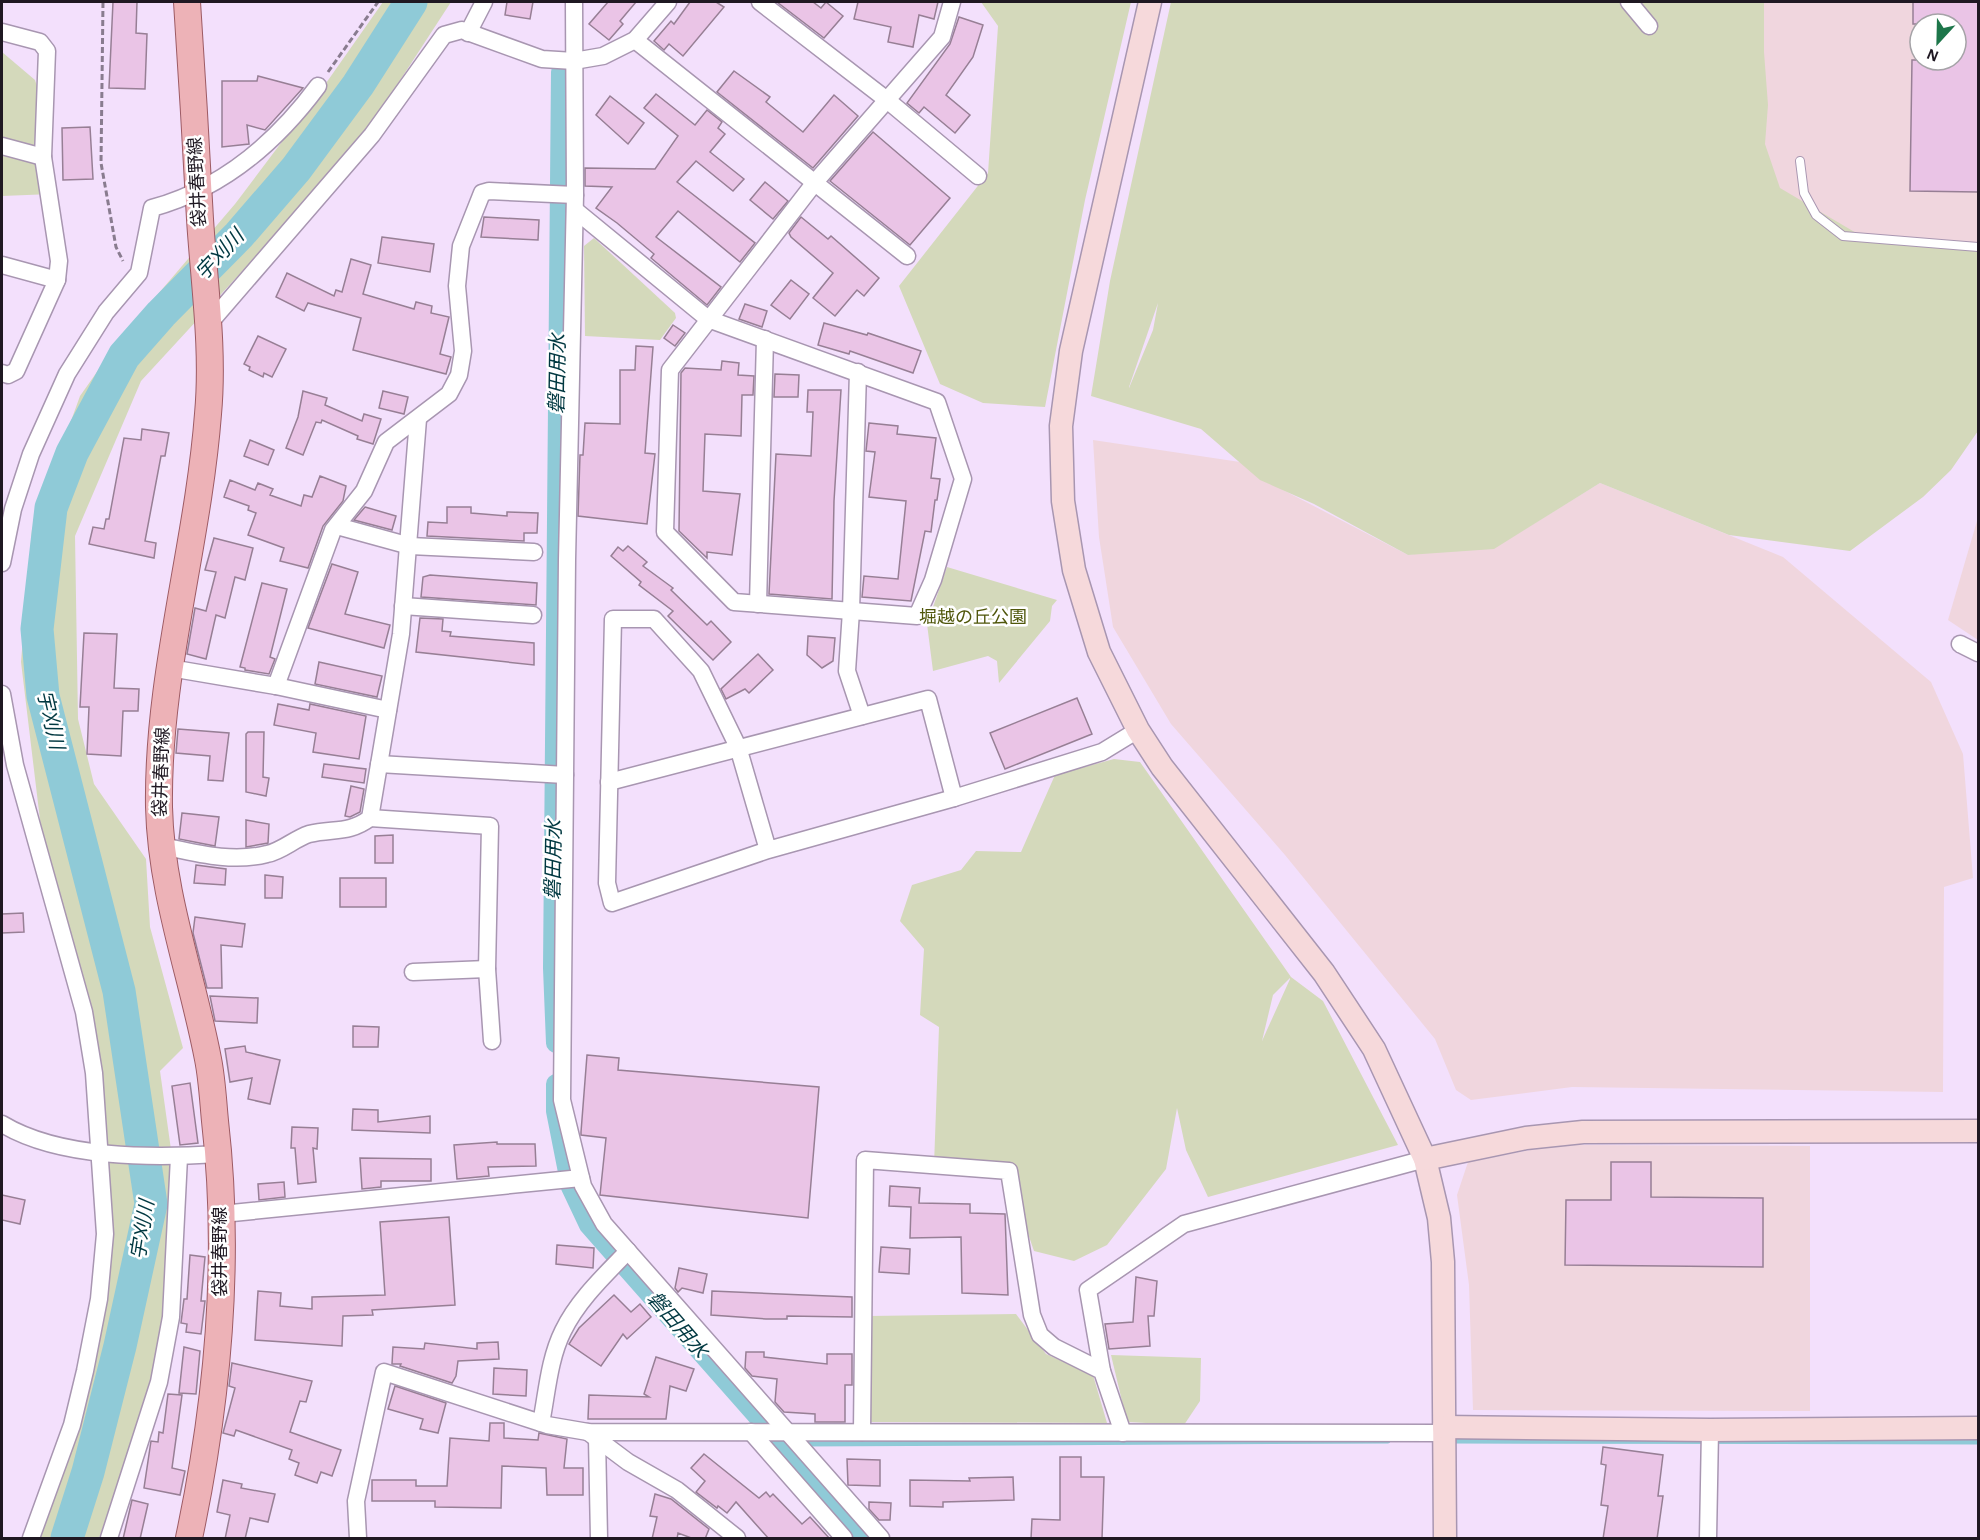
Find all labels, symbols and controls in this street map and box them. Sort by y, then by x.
north arrow [1908,12,1968,72]
text: N [1925,45,1941,64]
street label: 袋井春野線 [185,137,209,228]
water label: 宇刈川 [191,224,249,284]
water label: 磐田用水 [546,332,569,414]
park label: 堀越の丘公園 [919,608,1027,627]
water label: 宇刈川 [34,688,68,753]
street label: 袋井春野線 [149,727,173,817]
water label: 磐田用水 [542,818,565,900]
water label: 宇刈川 [127,1197,158,1261]
street label: 袋井春野線 [210,1207,230,1297]
water label: 磐田用水 [643,1288,713,1363]

